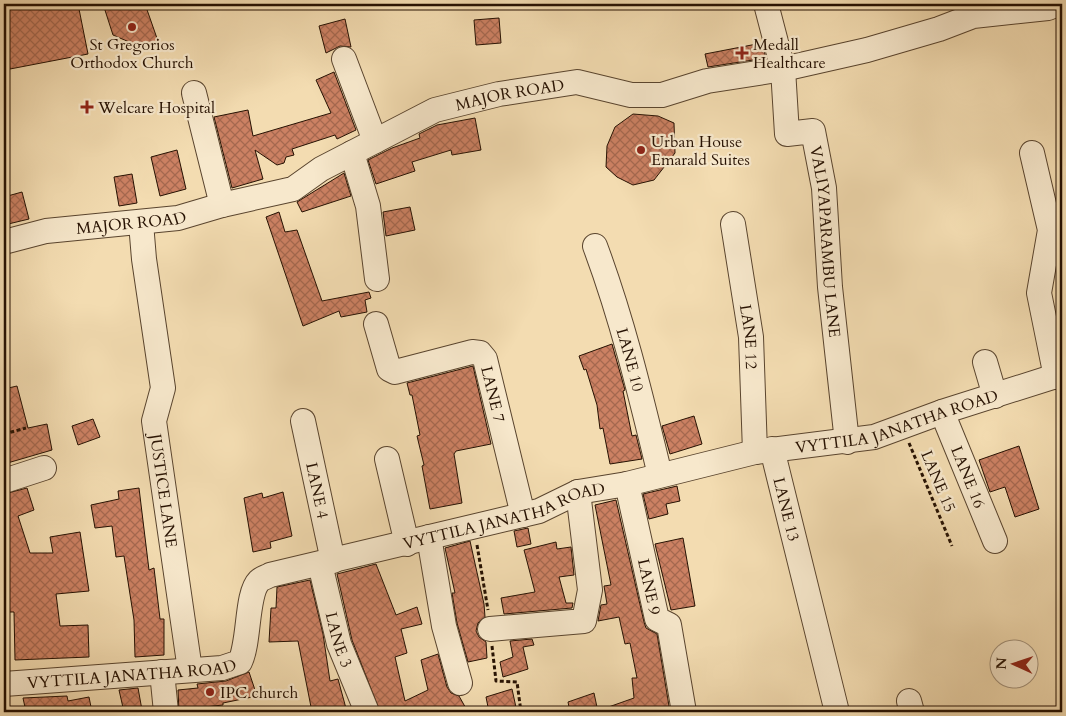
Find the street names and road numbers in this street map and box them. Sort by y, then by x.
street label: MAJOR ROAD [453,74,566,116]
street label: VALIYAPARAMBU LANE [804,144,845,339]
street label: MAJOR ROAD [75,206,189,240]
street label: LANE 12 [734,303,762,370]
street label: LANE 10 [611,325,649,394]
street label: LANE 7 [475,364,510,425]
street label: VYTTILA JANATHA ROAD [794,385,1001,459]
street label: JUSTICE LANE [144,430,182,549]
street label: LANE 16 [945,443,990,512]
street label: LANE 15 [915,447,961,516]
street label: LANE 4 [300,460,334,521]
street label: LANE 13 [767,475,804,544]
street label: VYTTILA JANATHA ROAD [401,478,607,555]
street label: LANE 9 [632,556,666,617]
street label: LANE 3 [320,610,358,671]
street label: VYTTILA JANATHA ROAD [26,654,239,694]

